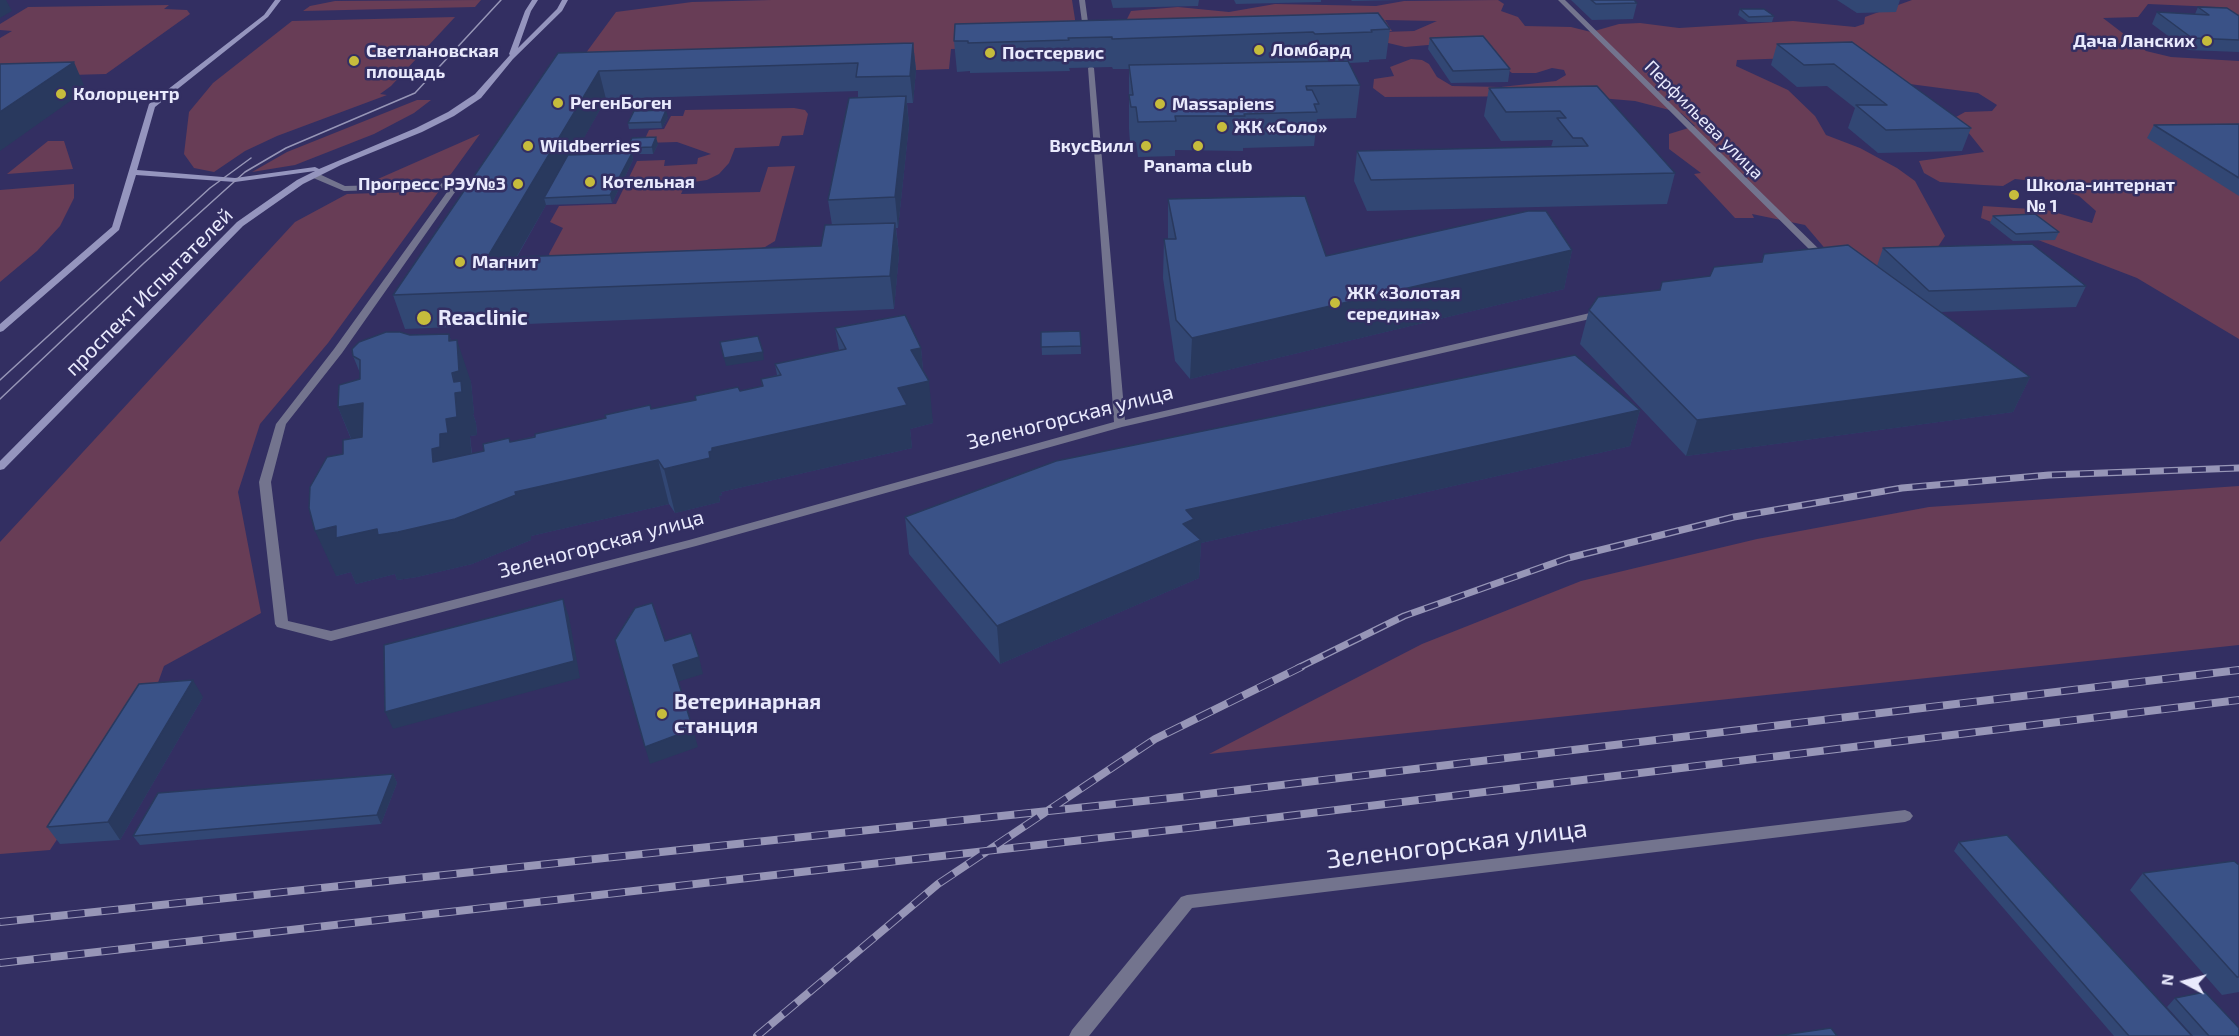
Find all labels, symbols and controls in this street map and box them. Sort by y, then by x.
place label: Дача Ланских [2073,30,2195,52]
marker: Дача Ланских [2200,34,2214,48]
place label: Ломбард [1271,39,1351,61]
place label: Светлановская площадь [366,40,499,82]
place label: Постсервис [1002,42,1104,64]
marker: Ломбард [1252,43,1266,57]
marker: Постсервис [983,46,997,60]
marker: Светлановская площадь [347,54,361,68]
street label: Перфильева улица [1640,56,1768,184]
place label: Колорцентр [73,83,179,105]
marker: Колорцентр [54,87,68,101]
place label: РегенБоген [570,92,672,114]
place label: Massapiens [1172,93,1274,115]
marker: РегенБоген [551,96,565,110]
marker: Massapiens [1153,97,1167,111]
place label: ЖК «Соло» [1234,116,1327,138]
marker: ЖК «Соло» [1215,120,1229,134]
place label: Wildberries [540,135,640,157]
place label: ВкусВилл [1049,135,1134,157]
marker: Wildberries [521,139,535,153]
marker: ВкусВилл [1139,139,1153,153]
marker: Panama club [1191,139,1205,153]
place label: Panama club [1144,155,1252,177]
place label: Котельная [602,171,695,193]
place label: Прогресс РЭУ№3 [358,173,506,195]
place label: Школа-интернат № 1 [2026,174,2175,216]
marker: Котельная [583,175,597,189]
marker: Прогресс РЭУ№3 [511,177,525,191]
marker: Школа-интернат № 1 [2007,188,2021,202]
street label: проспект Испытателей [60,203,238,381]
place label: Магнит [472,251,538,273]
marker: Магнит [453,255,467,269]
place label: ЖК «Золотая середина» [1347,282,1460,324]
marker: ЖК «Золотая середина» [1328,296,1342,310]
place label: Reaclinic [438,305,528,331]
marker: Reaclinic [415,309,433,327]
street label: Зеленогорская улица [964,379,1176,455]
street label: Зеленогорская улица [495,504,707,584]
place label: Ветеринарная станция [674,689,821,739]
marker: Ветеринарная станция [655,707,669,721]
street label: Зеленогорская улица [1325,813,1589,875]
north arrow [2155,952,2215,1012]
text: N [2157,973,2177,987]

